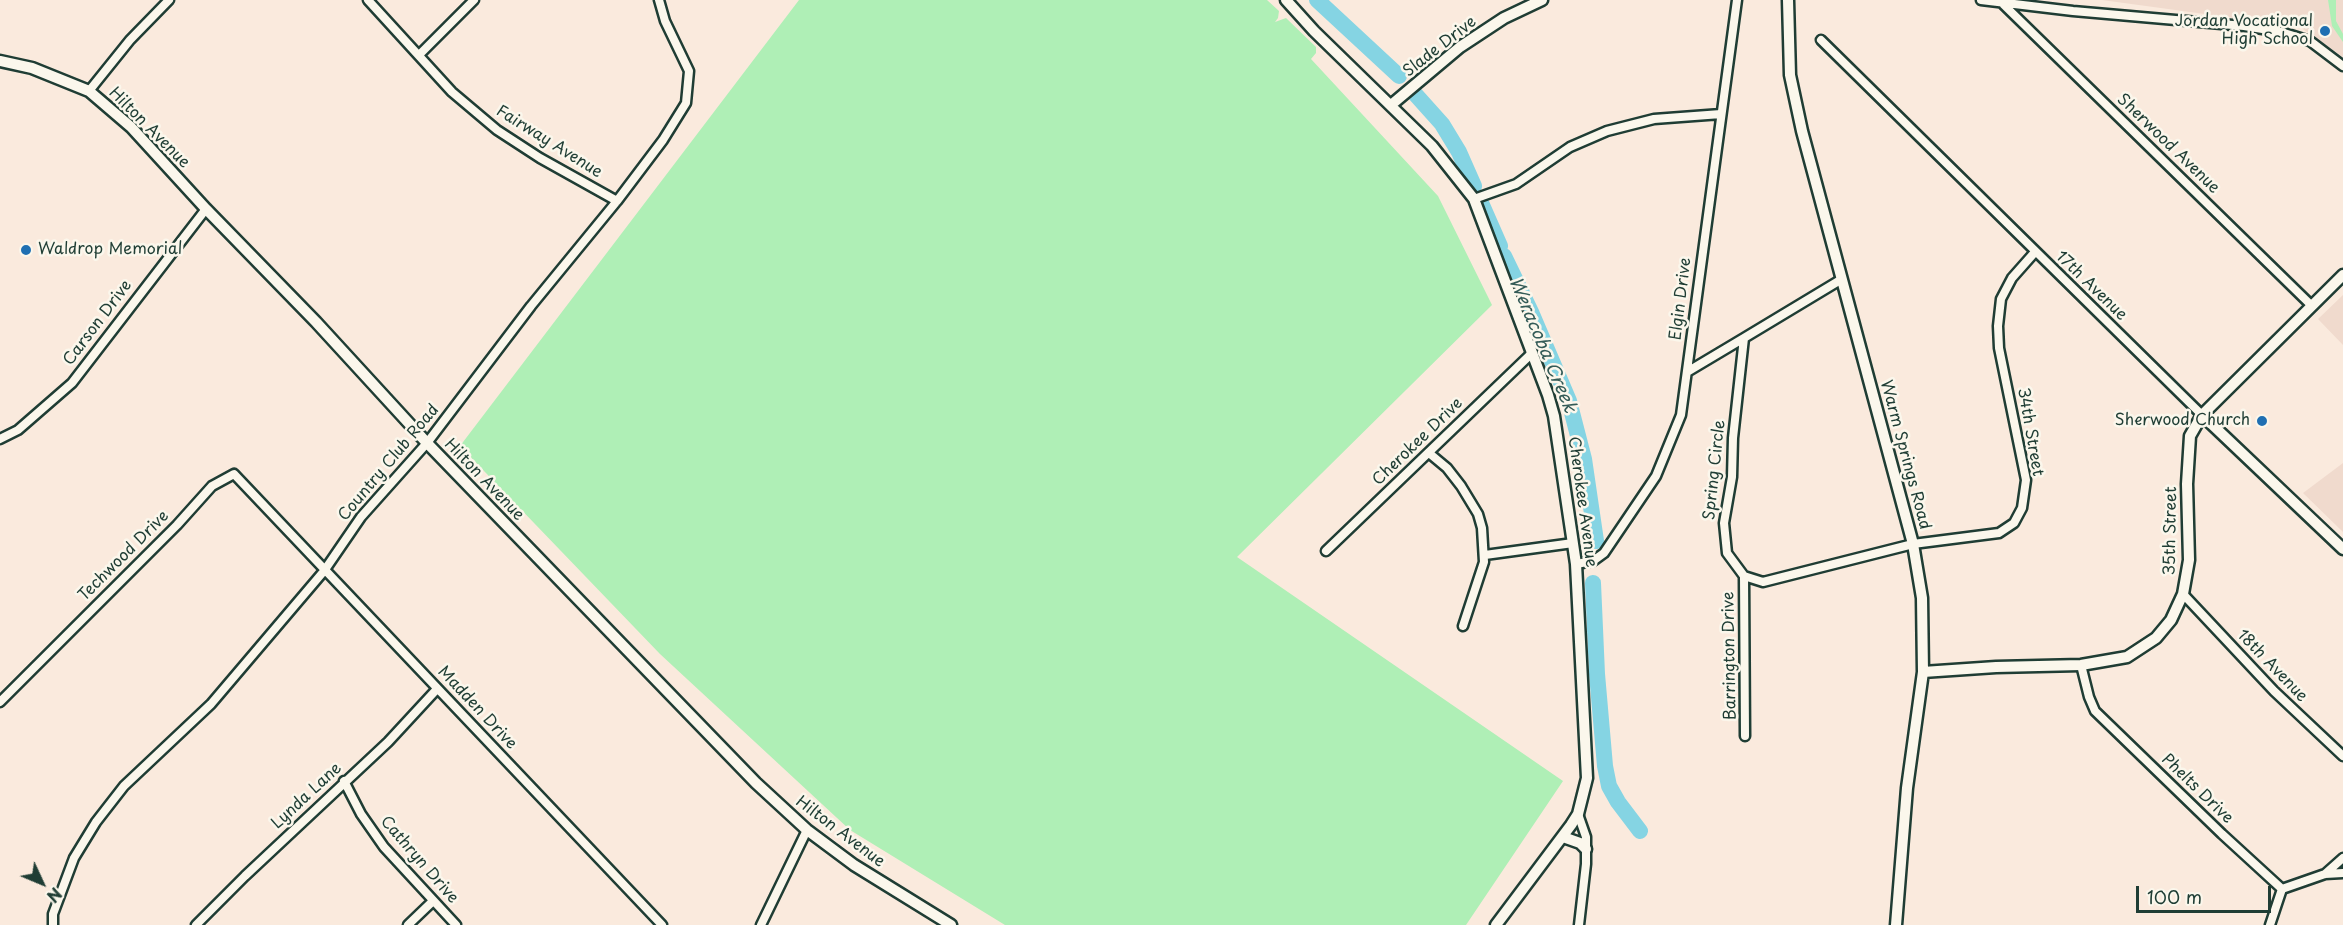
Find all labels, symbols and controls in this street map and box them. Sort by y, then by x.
place label: Jordan Vocational High School [2175,12,2313,50]
street label: Slade Drive [1400,13,1480,81]
marker: Jordan Vocational High School [2318,24,2332,38]
street label: Hilton Avenue [105,84,193,172]
street label: Sherwood Avenue [2113,90,2223,198]
street label: Fairway Avenue [492,102,606,182]
place label: Waldrop Memorial [38,240,182,260]
marker: Waldrop Memorial [19,243,33,257]
street label: 17th Avenue [2051,247,2131,325]
street label: Elgin Drive [1666,257,1696,341]
water label: Weracoba Creek [1504,274,1580,416]
street label: Carson Drive [60,277,136,369]
street label: Warm Springs Road [1876,378,1934,532]
street label: 34th Street [2013,386,2047,478]
street label: Cherokee Drive [1369,394,1467,490]
street label: Country Club Road [335,401,443,525]
place label: Sherwood Church [2115,411,2250,431]
marker: Sherwood Church [2255,414,2269,428]
street label: Spring Circle [1700,419,1730,521]
street label: Hilton Avenue [440,435,528,525]
street label: Cherokee Avenue [1563,435,1601,569]
street label: 35th Street [2161,486,2181,576]
street label: Techwood Drive [75,507,173,605]
street label: Barrington Drive [1719,592,1741,720]
street label: 18th Avenue [2233,626,2311,706]
street label: Madden Drive [434,662,520,754]
street label: Phelts Drive [2157,750,2237,828]
street label: Lynda Lane [268,759,346,833]
street label: Hilton Avenue [792,792,888,872]
street label: Cathryn Drive [376,812,462,908]
north arrow [12,853,72,913]
scale bar [2139,874,2274,912]
text: N [42,883,68,908]
text: 100 m [2147,883,2202,910]

